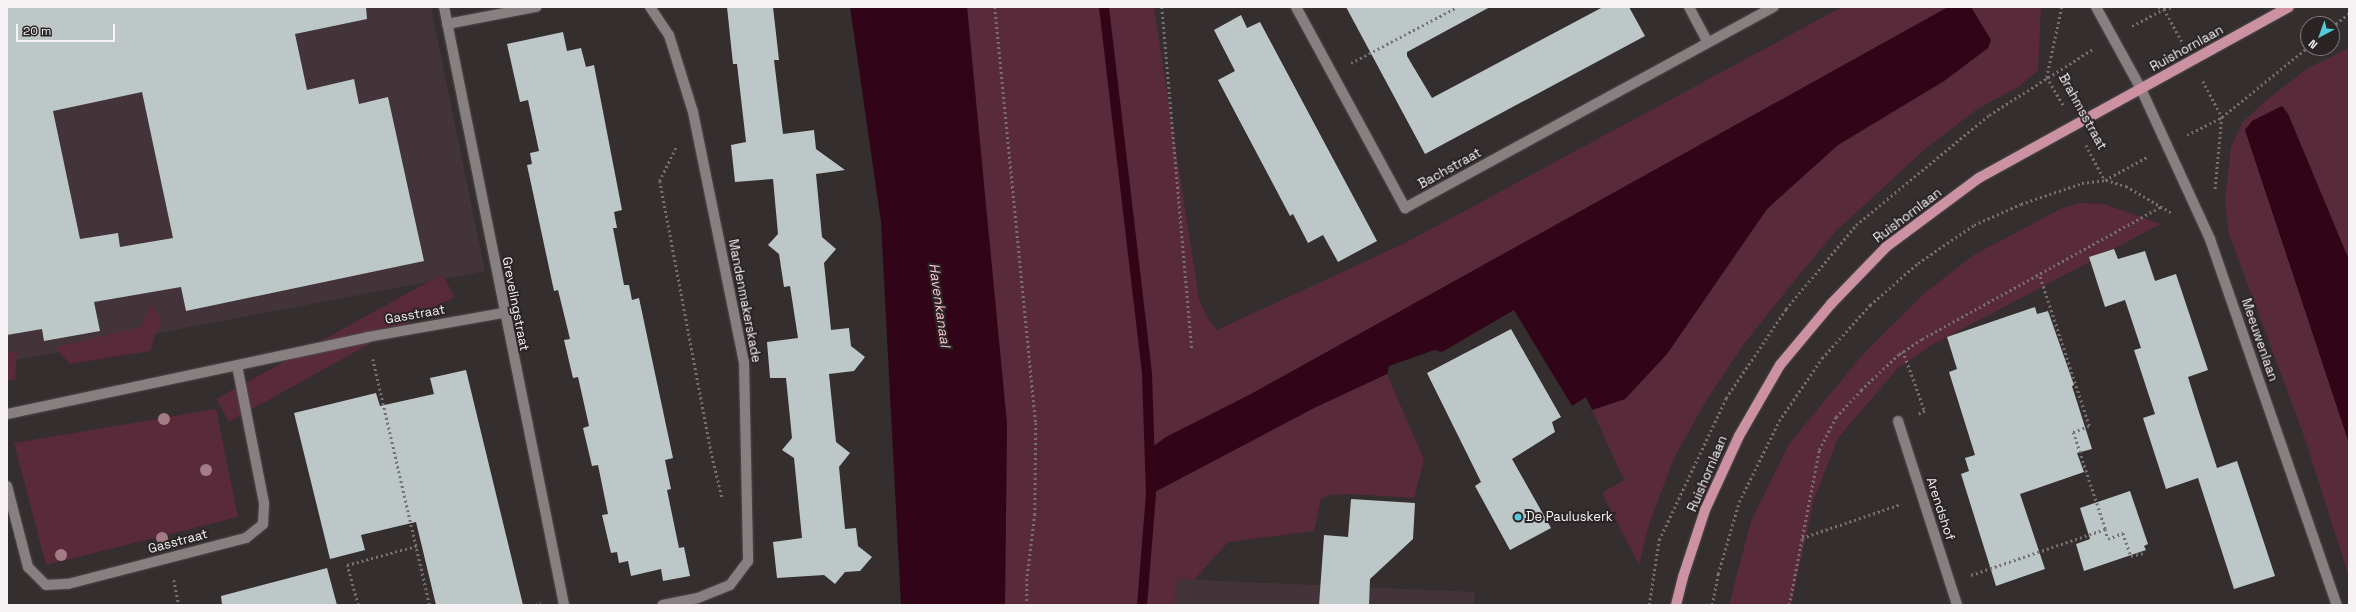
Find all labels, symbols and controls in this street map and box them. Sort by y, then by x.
scale bar [18,16,117,42]
north arrow [2300,16,2340,56]
text: 20 m [23,23,51,39]
street label: Ruishornlaan [2148,23,2226,75]
text: N [2305,37,2320,52]
street label: Brahmsstraat [2055,71,2109,153]
street label: Bachstraat [1416,145,1484,193]
street label: Ruishornlaan [1871,185,1945,247]
street label: Mandenmakerskade [724,238,764,364]
street label: Grevelingstraat [498,256,532,352]
water label: Havenkanaal [926,262,954,348]
street label: Meeuwenlaan [2238,296,2280,384]
street label: Gasstraat [384,302,446,328]
street label: Ruishornlaan [1685,434,1731,514]
street label: Arendshof [1923,476,1957,542]
place label: De Pauluskerk [1526,509,1613,525]
marker: De Pauluskerk [1513,512,1523,522]
street label: Gasstraat [147,527,209,557]

